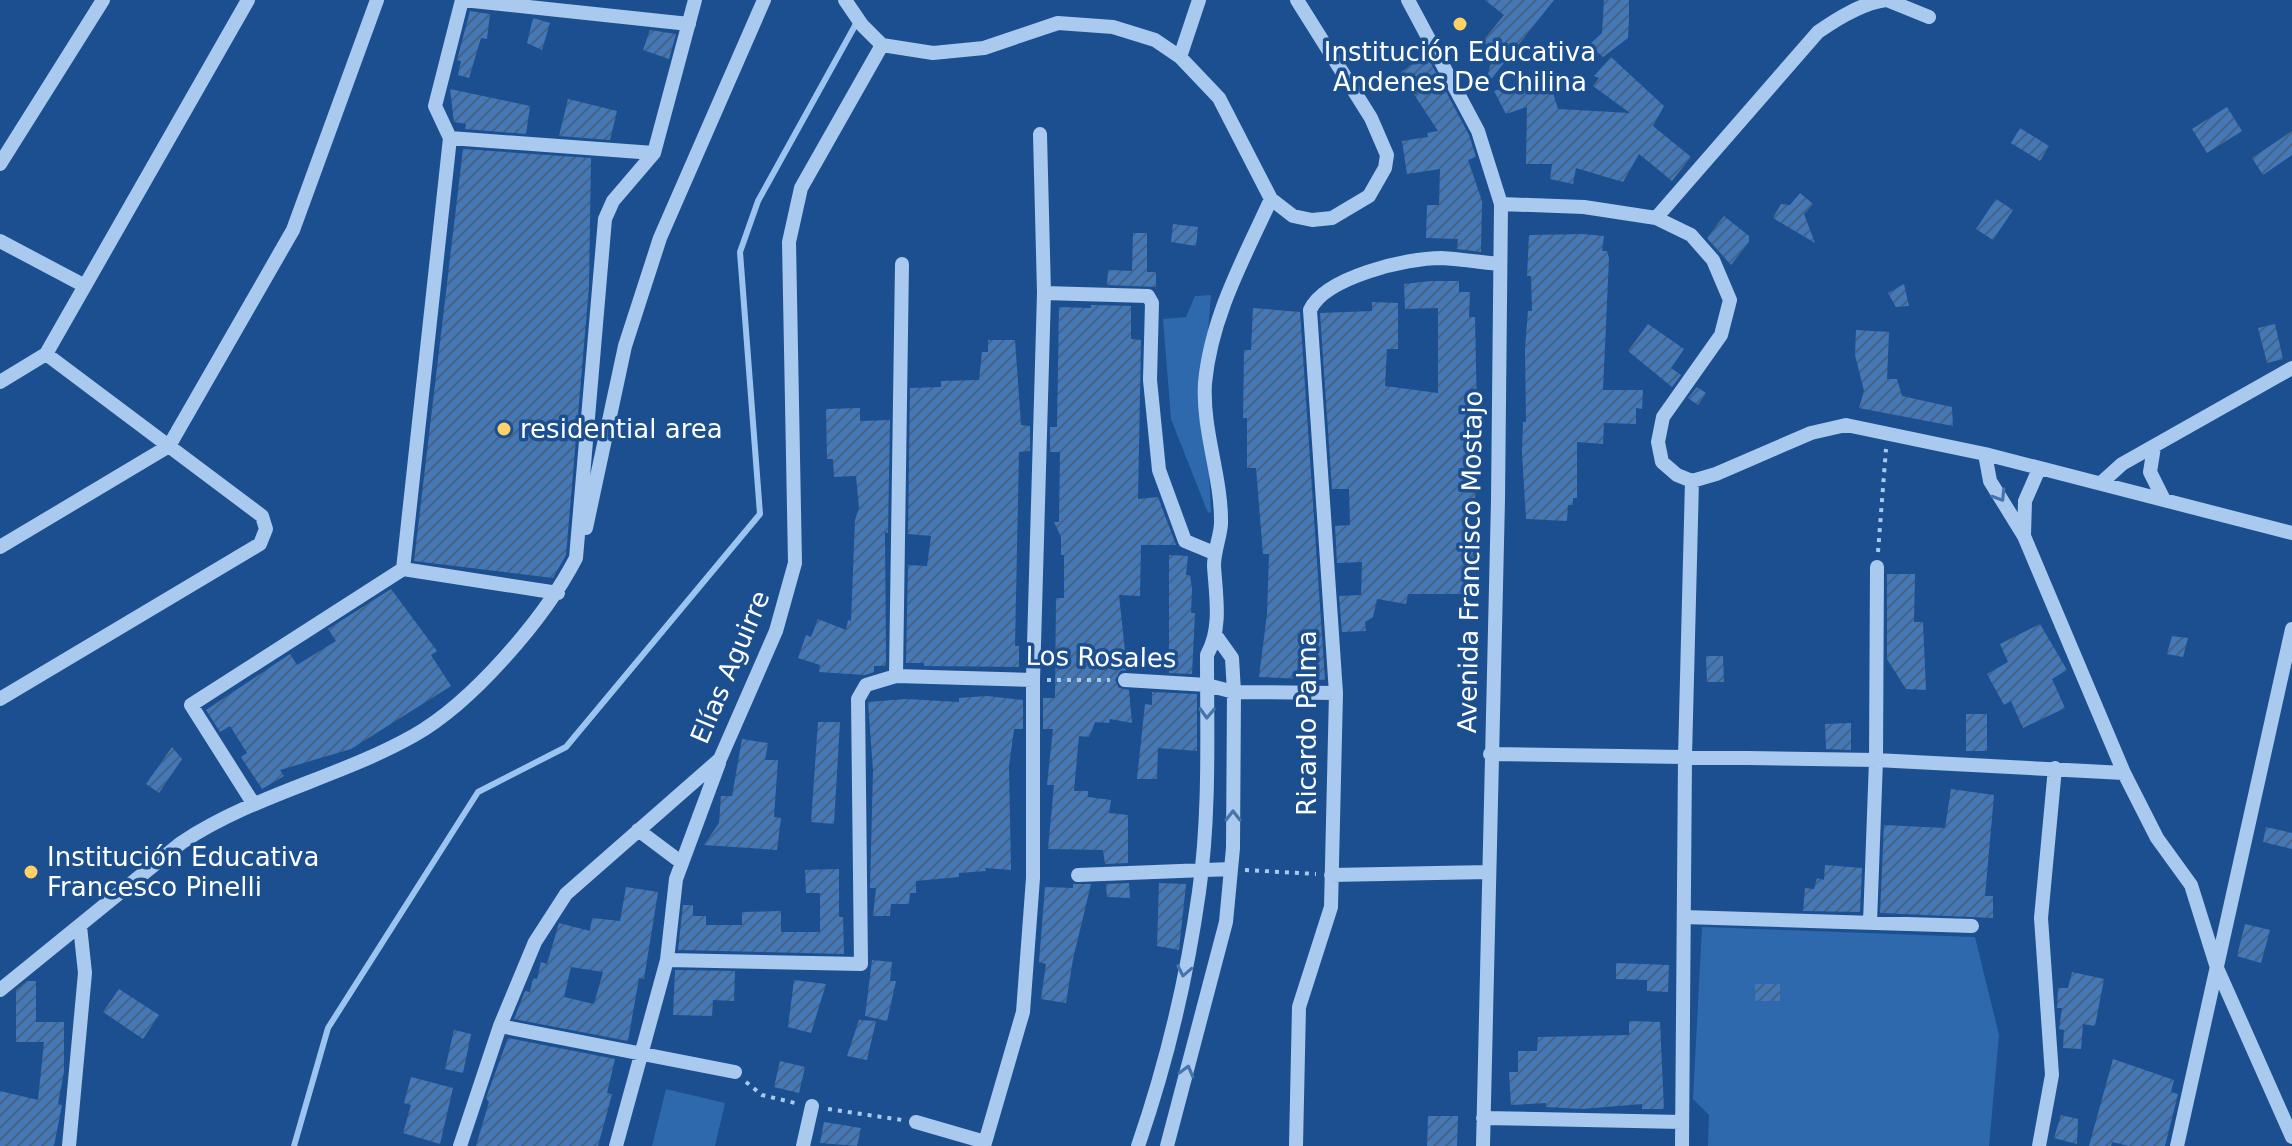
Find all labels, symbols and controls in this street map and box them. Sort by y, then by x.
marker: Institución Educativa Andenes De Chilina [1451,15,1469,33]
place label: Institución Educativa Andenes De Chilina [1324,37,1596,97]
street label: Avenida Francisco Mostajo [1452,390,1488,734]
place label: residential area [520,414,723,444]
marker: residential area [495,420,513,438]
one-way arrow [1990,487,2005,502]
street label: Elías Aguirre [684,586,776,748]
street label: Ricardo Palma [1292,630,1322,816]
street label: Los Rosales [1025,641,1177,673]
one-way arrow [1198,707,1216,720]
one-way arrow [1224,809,1242,822]
place label: Institución Educativa Francesco Pinelli [47,842,319,902]
marker: Institución Educativa Francesco Pinelli [22,863,40,881]
one-way arrow [1176,964,1193,978]
one-way arrow [1178,1064,1195,1078]

